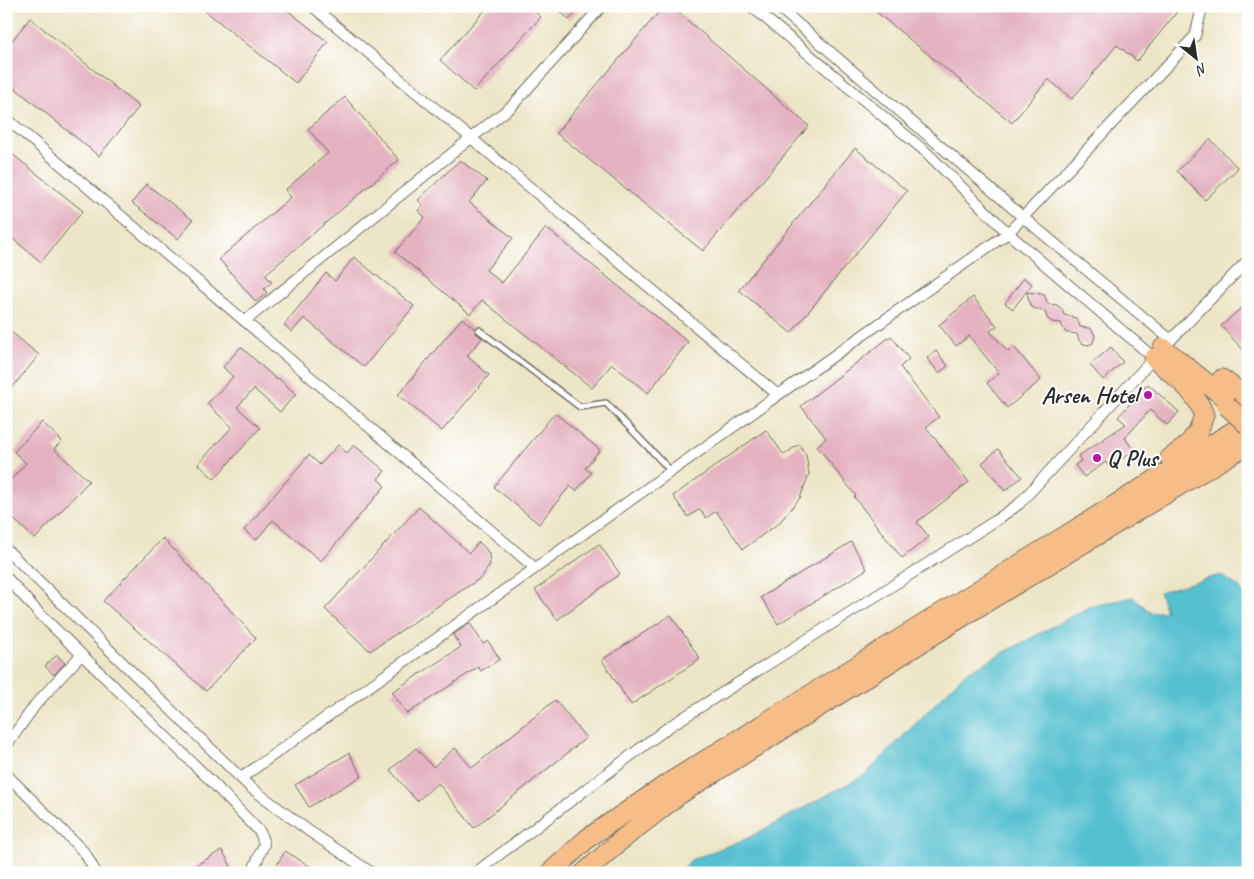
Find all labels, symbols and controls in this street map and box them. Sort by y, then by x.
north arrow [1172,32,1222,82]
text: N [1192,59,1210,80]
place label: Arsen Hotel [1041,380,1143,410]
marker: Arsen Hotel [1142,389,1154,401]
place label: Q Plus [1107,443,1160,473]
marker: Q Plus [1091,452,1103,464]

